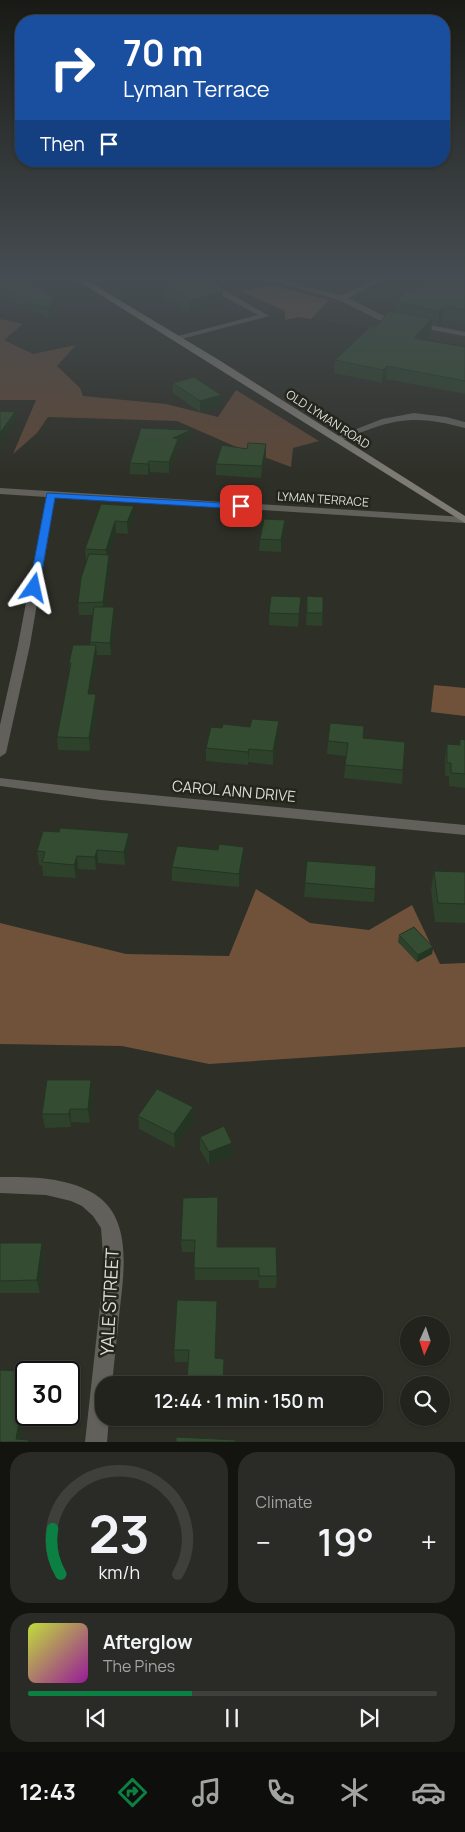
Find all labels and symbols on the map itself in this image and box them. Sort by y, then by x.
street label: OLD LYMAN ROAD [283,385,373,453]
pin [220,485,262,527]
street label: LYMAN TERRACE [277,487,370,511]
position arrow [7,561,59,613]
street label: CAROL ANN DRIVE [171,775,297,807]
street label: YALE STREET [94,1247,124,1356]
north arrow [400,1316,450,1366]
speed limit sign: 30 [15,1361,80,1426]

